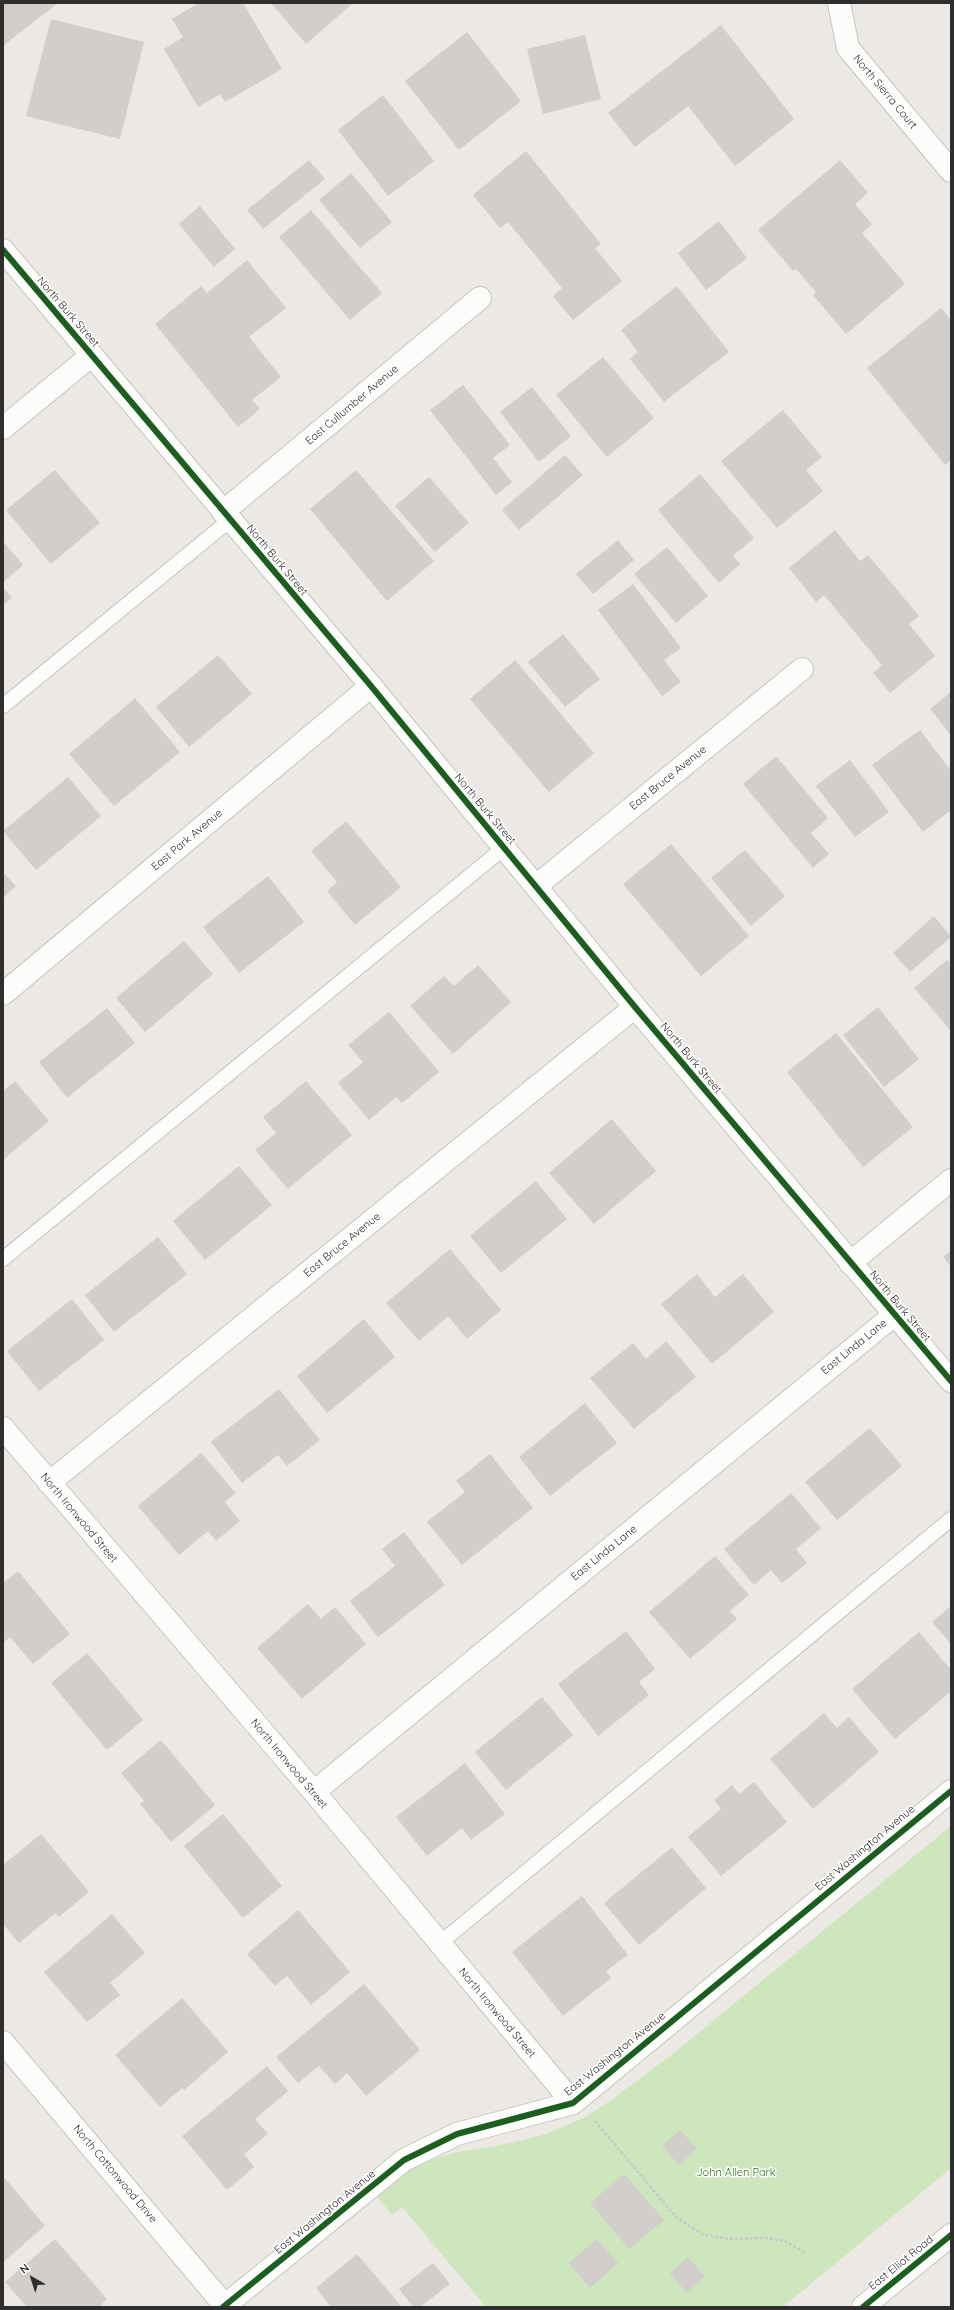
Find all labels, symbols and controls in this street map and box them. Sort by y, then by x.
street label: North Sierra Court [850,52,920,132]
street label: North Burk Street [34,274,102,350]
street label: East Cullumber Avenue [303,362,401,448]
street label: North Burk Street [244,522,310,598]
street label: East Bruce Avenue [627,743,709,813]
street label: North Burk Street [452,771,518,847]
street label: East Park Avenue [149,806,225,874]
street label: North Burk Street [658,1020,724,1096]
street label: East Bruce Avenue [301,1210,383,1280]
street label: North Burk Street [867,1268,933,1344]
street label: East Linda Lane [818,1316,890,1378]
street label: North Ironwood Street [38,1471,120,1565]
street label: East Linda Lane [568,1522,640,1584]
street label: North Ironwood Street [248,1717,330,1811]
street label: East Washington Avenue [812,1802,918,1894]
street label: North Ironwood Street [456,1966,538,2060]
street label: East Washington Avenue [562,2009,668,2099]
street label: North Cottonwood Drive [70,2122,160,2226]
park label: John Allen Park [696,2166,776,2180]
street label: East Washington Avenue [272,2167,378,2257]
street label: East Elliot Road [866,2233,936,2293]
north arrow [12,2258,52,2298]
text: N [17,2261,32,2277]

